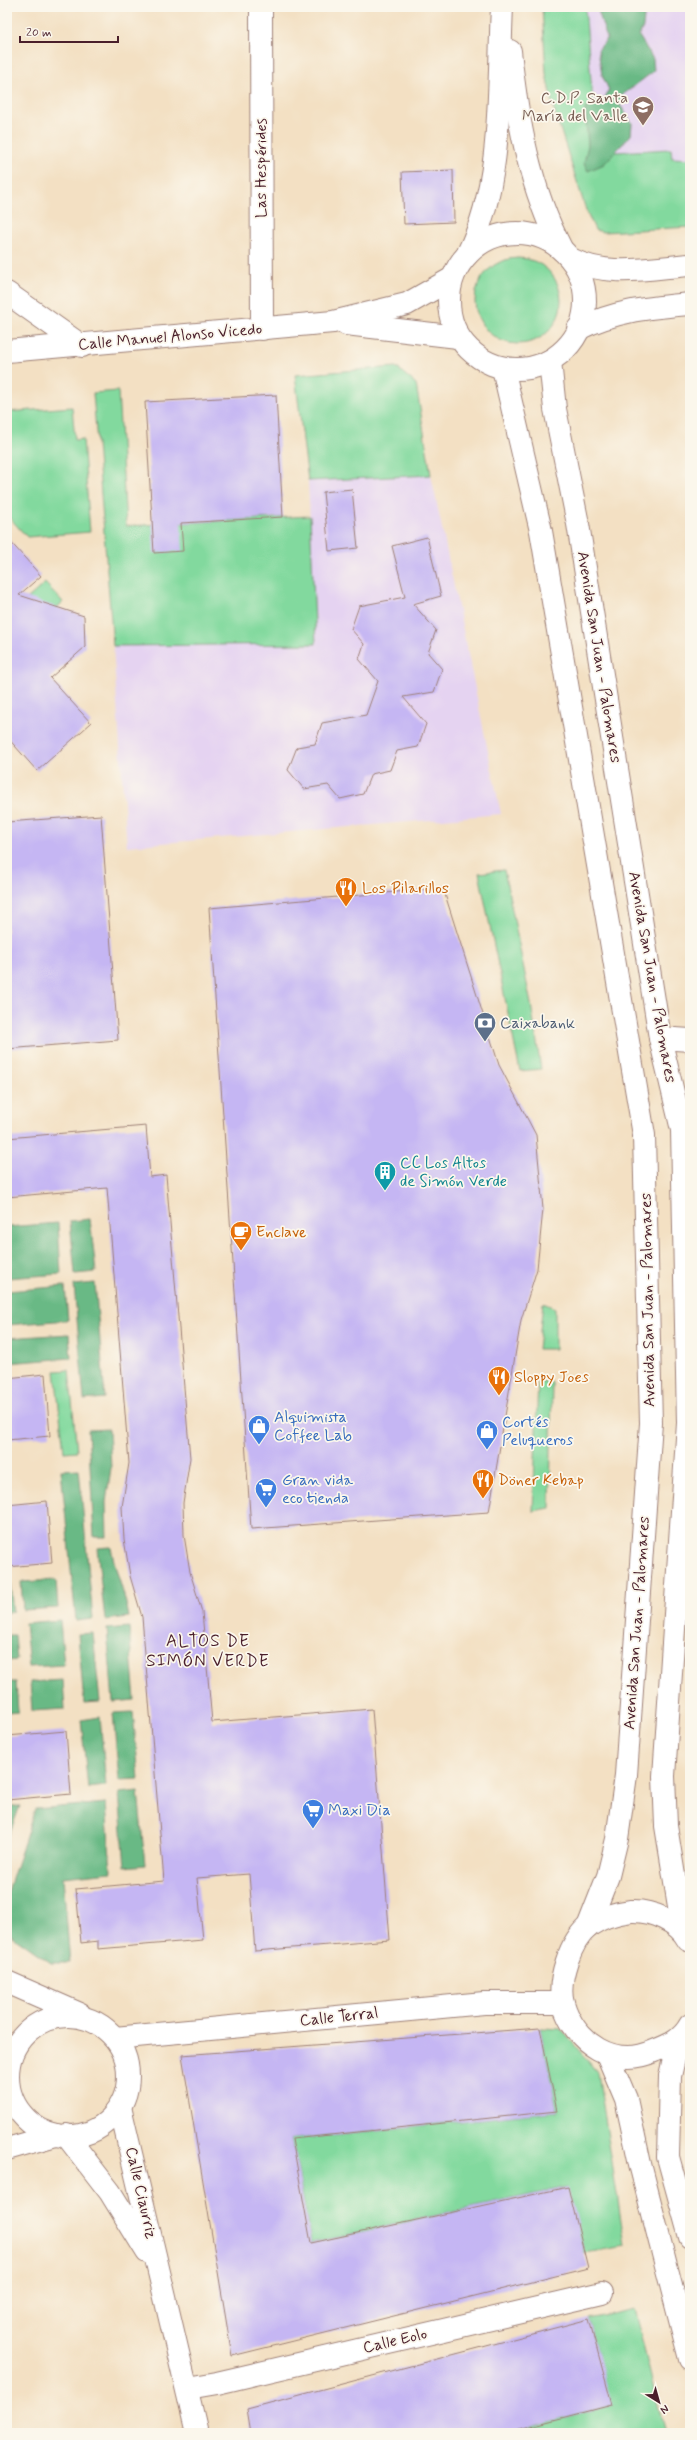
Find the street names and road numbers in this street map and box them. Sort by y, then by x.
street label: Las Hespérides [251,118,272,218]
street label: Calle Manuel Alonso Vicedo [77,318,263,356]
street label: Avenida San Juan - Palomares [572,550,626,764]
street label: Avenida San Juan - Palomares [623,870,681,1084]
street label: Avenida San Juan - Palomares [636,1193,660,1407]
street label: Avenida San Juan - Palomares [619,1515,655,1731]
street label: Calle Terral [299,2002,379,2032]
street label: Calle Ciaurriz [120,2145,162,2241]
street label: Calle Eolo [361,2323,429,2359]

